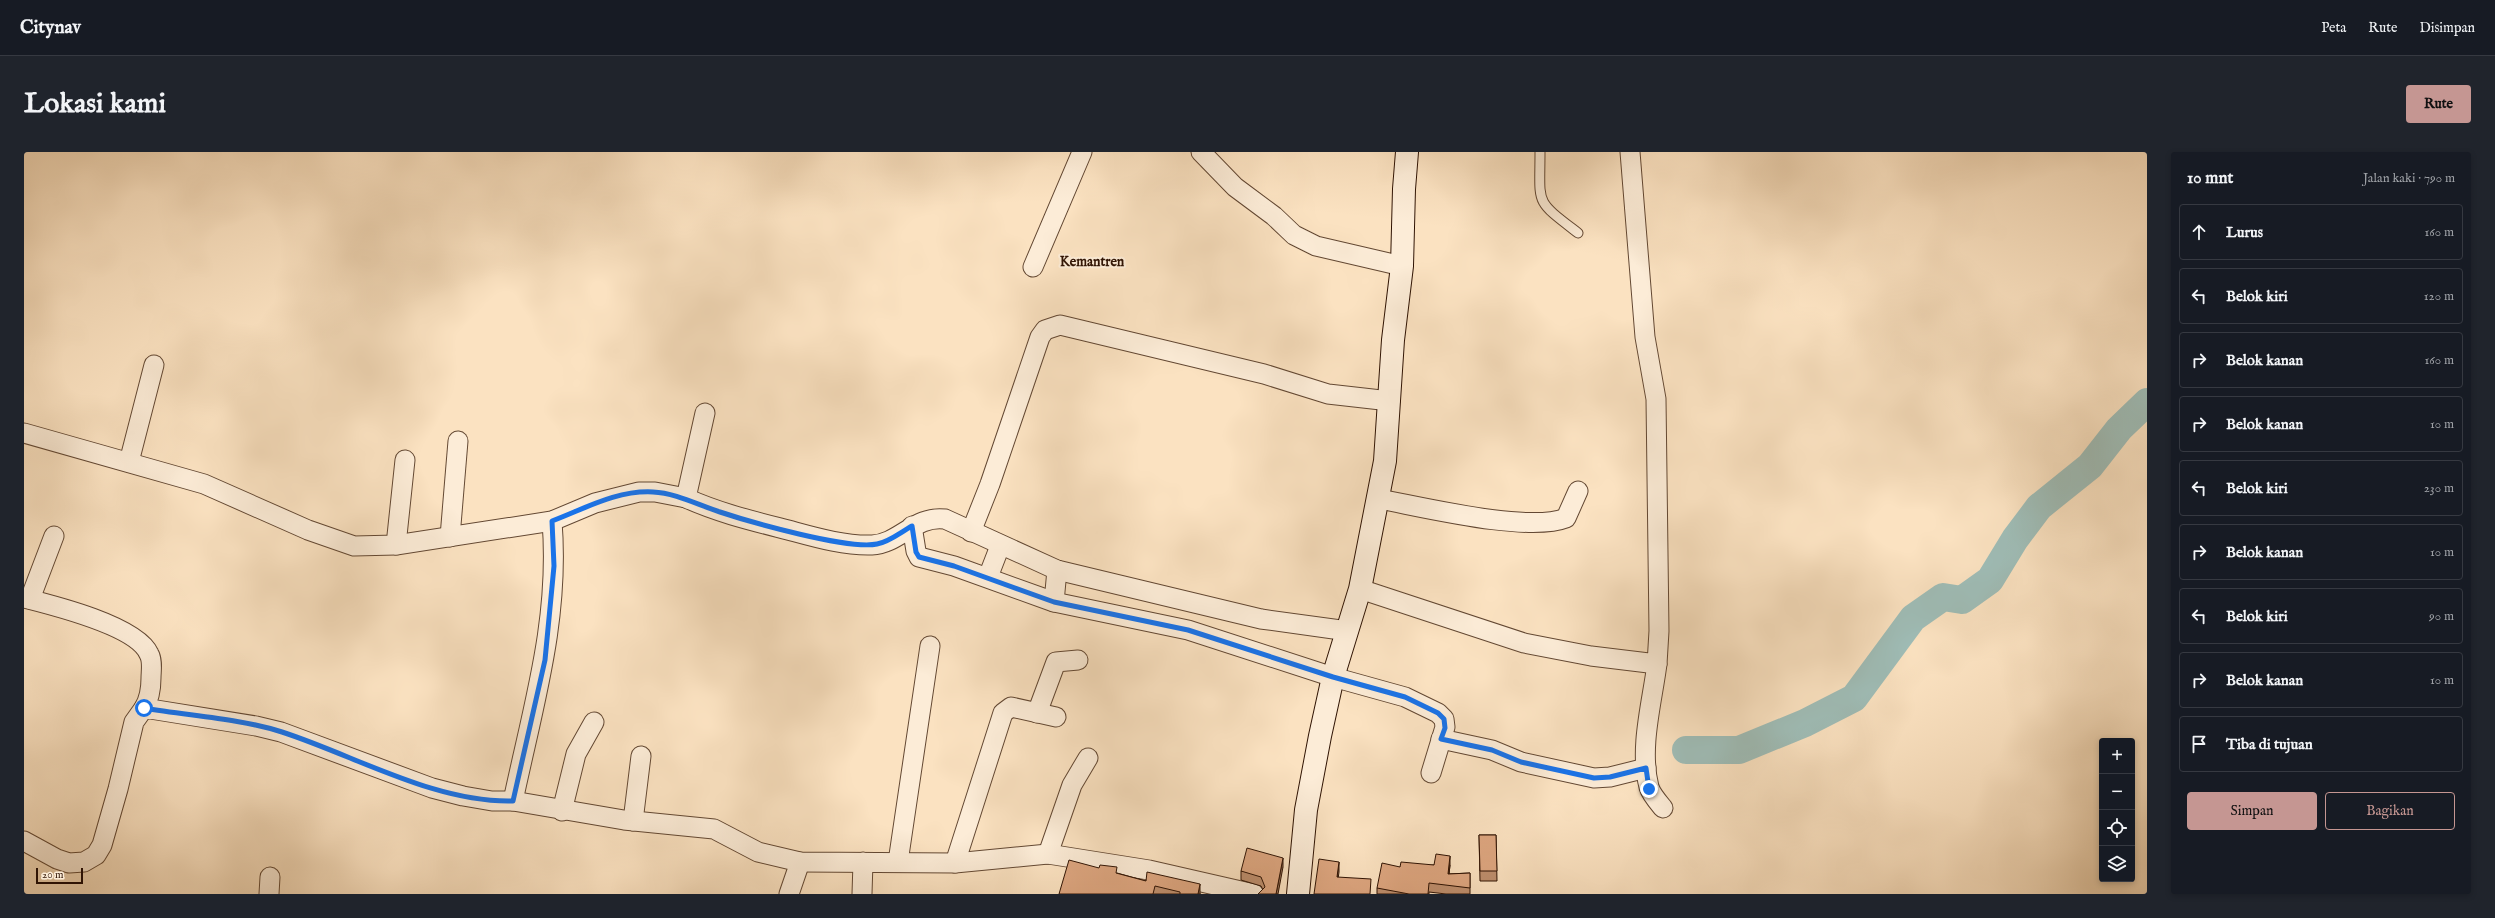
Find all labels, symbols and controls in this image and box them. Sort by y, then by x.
text: Citynav [20,16,81,40]
text: Peta [2321,19,2346,37]
text: Rute [2368,19,2397,37]
text: Disimpan [2419,19,2475,37]
button: Rute [2406,85,2471,123]
text: Lokasi kami [24,87,166,122]
text: 10 mnt [2187,168,2233,189]
text: Jalan kaki · 790 m [2363,170,2455,187]
icon: ahead [2188,221,2210,243]
text: Lurus [2226,223,2263,242]
text: 160 m [2424,224,2454,241]
district label: Kemantren [1060,253,1125,271]
icon: left [2188,285,2210,307]
text: Belok kiri [2226,287,2288,306]
text: 120 m [2424,288,2454,305]
icon: right [2188,349,2210,371]
text: Belok kanan [2226,351,2303,370]
text: 160 m [2424,352,2454,369]
icon: right [2188,413,2210,435]
text: Belok kanan [2226,415,2303,434]
text: 10 m [2430,416,2454,433]
icon: left [2188,477,2210,499]
text: Belok kiri [2226,479,2288,498]
text: 230 m [2424,480,2454,497]
icon: right [2188,541,2210,563]
text: Belok kanan [2226,543,2303,562]
text: 10 m [2430,544,2454,561]
icon: left [2188,605,2210,627]
text: Belok kiri [2226,607,2288,626]
text: 90 m [2429,608,2454,625]
icon: right [2188,669,2210,691]
text: Belok kanan [2226,671,2303,690]
text: 10 m [2430,672,2454,689]
route start [135,699,153,717]
icon: arrive [2188,733,2210,755]
text: Tiba di tujuan [2226,735,2313,754]
map controls [2099,738,2135,882]
button: + [2099,738,2135,774]
button: − [2099,774,2135,810]
route end [1640,780,1658,798]
button: Simpan [2187,792,2317,830]
button: Bagikan [2325,792,2455,830]
button: locate [2099,810,2135,846]
button: layers [2099,846,2135,882]
scale bar [36,866,83,885]
text: 20 m [42,868,63,882]

